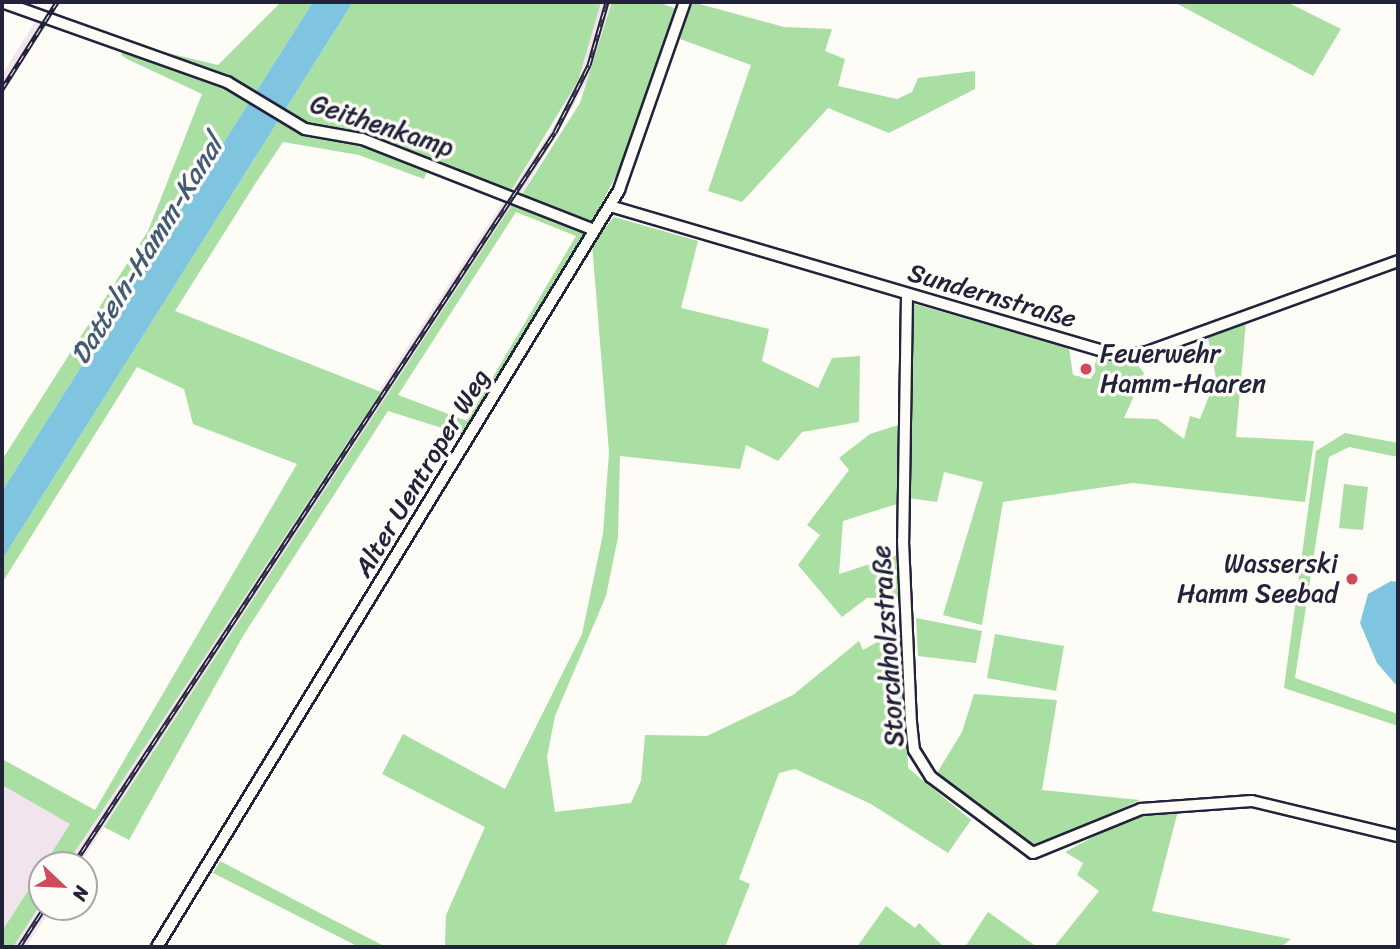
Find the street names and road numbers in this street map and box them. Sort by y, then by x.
street label: Geithenkamp [306,88,458,164]
street label: Sundernstraße [904,257,1080,335]
street label: Alter Uentroper Weg [348,364,496,582]
street label: Storchholzstraße [865,544,911,748]

